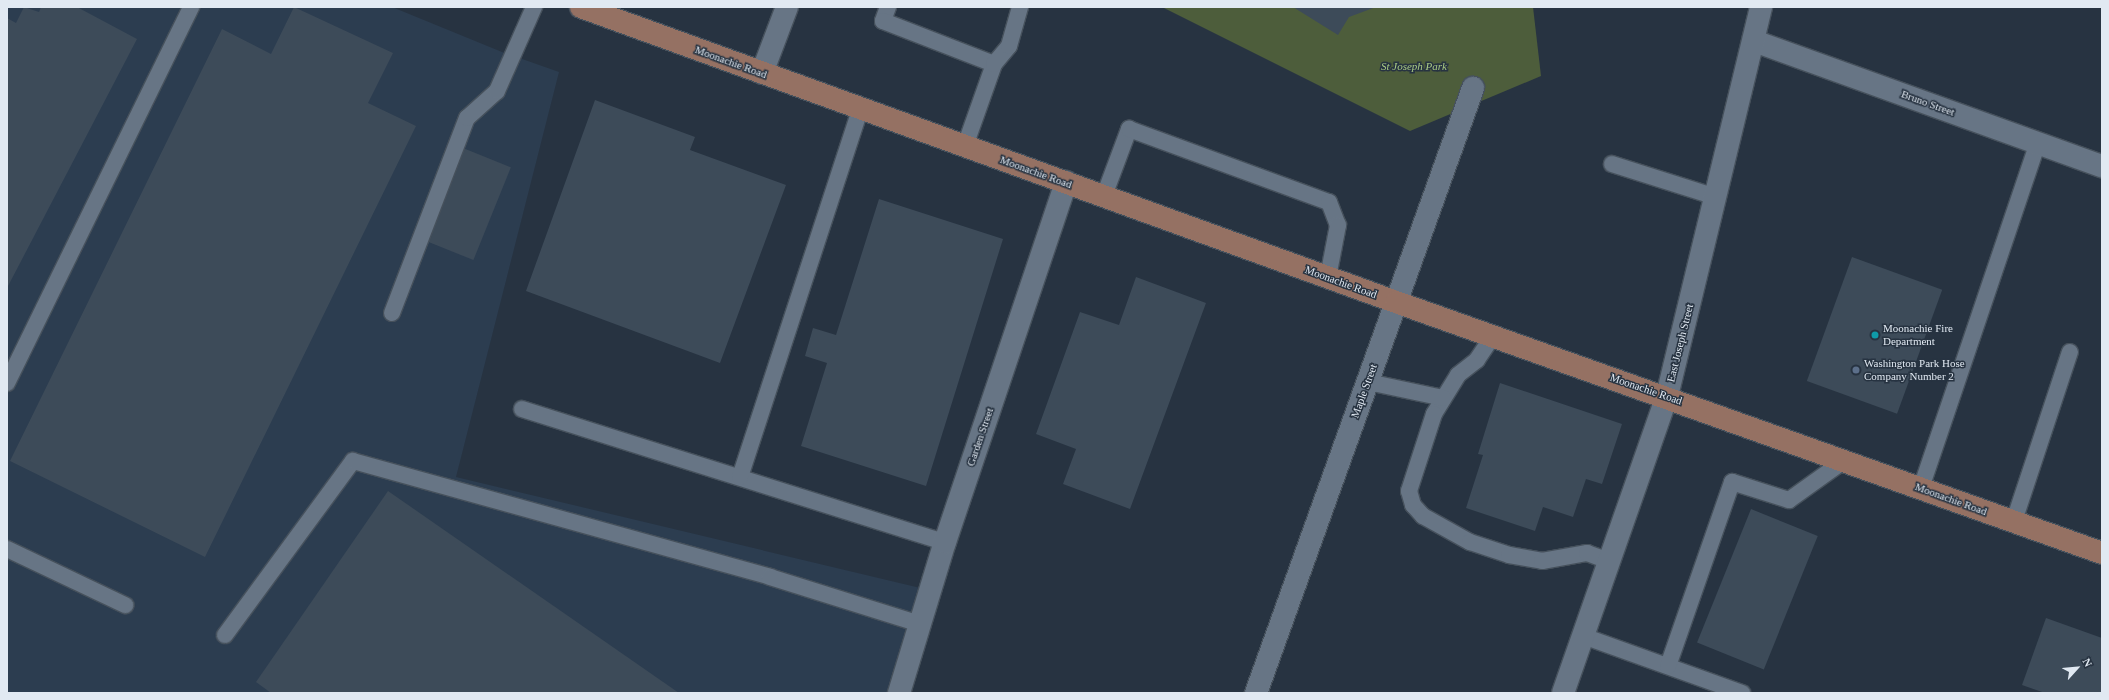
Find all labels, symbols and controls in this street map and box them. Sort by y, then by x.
street label: Moonachie Road [693,43,769,81]
park label: St Joseph Park [1381,59,1447,73]
street label: Bruno Street [1899,87,1957,119]
street label: Moonachie Road [998,153,1074,191]
street label: Moonachie Road [1303,263,1379,301]
street label: East Joseph Street [1664,303,1696,383]
place label: Moonachie Fire Department [1883,322,1953,348]
marker: Moonachie Fire Department [1870,330,1880,340]
place label: Washington Park Hose Company Number 2 [1864,357,1965,383]
street label: Maple Street [1348,362,1380,420]
marker: Washington Park Hose Company Number 2 [1851,365,1861,375]
street label: Moonachie Road [1608,370,1684,408]
street label: Garden Street [964,406,996,468]
street label: Moonachie Road [1913,480,1989,518]
north arrow [2057,648,2097,688]
text: N [2081,656,2095,669]

